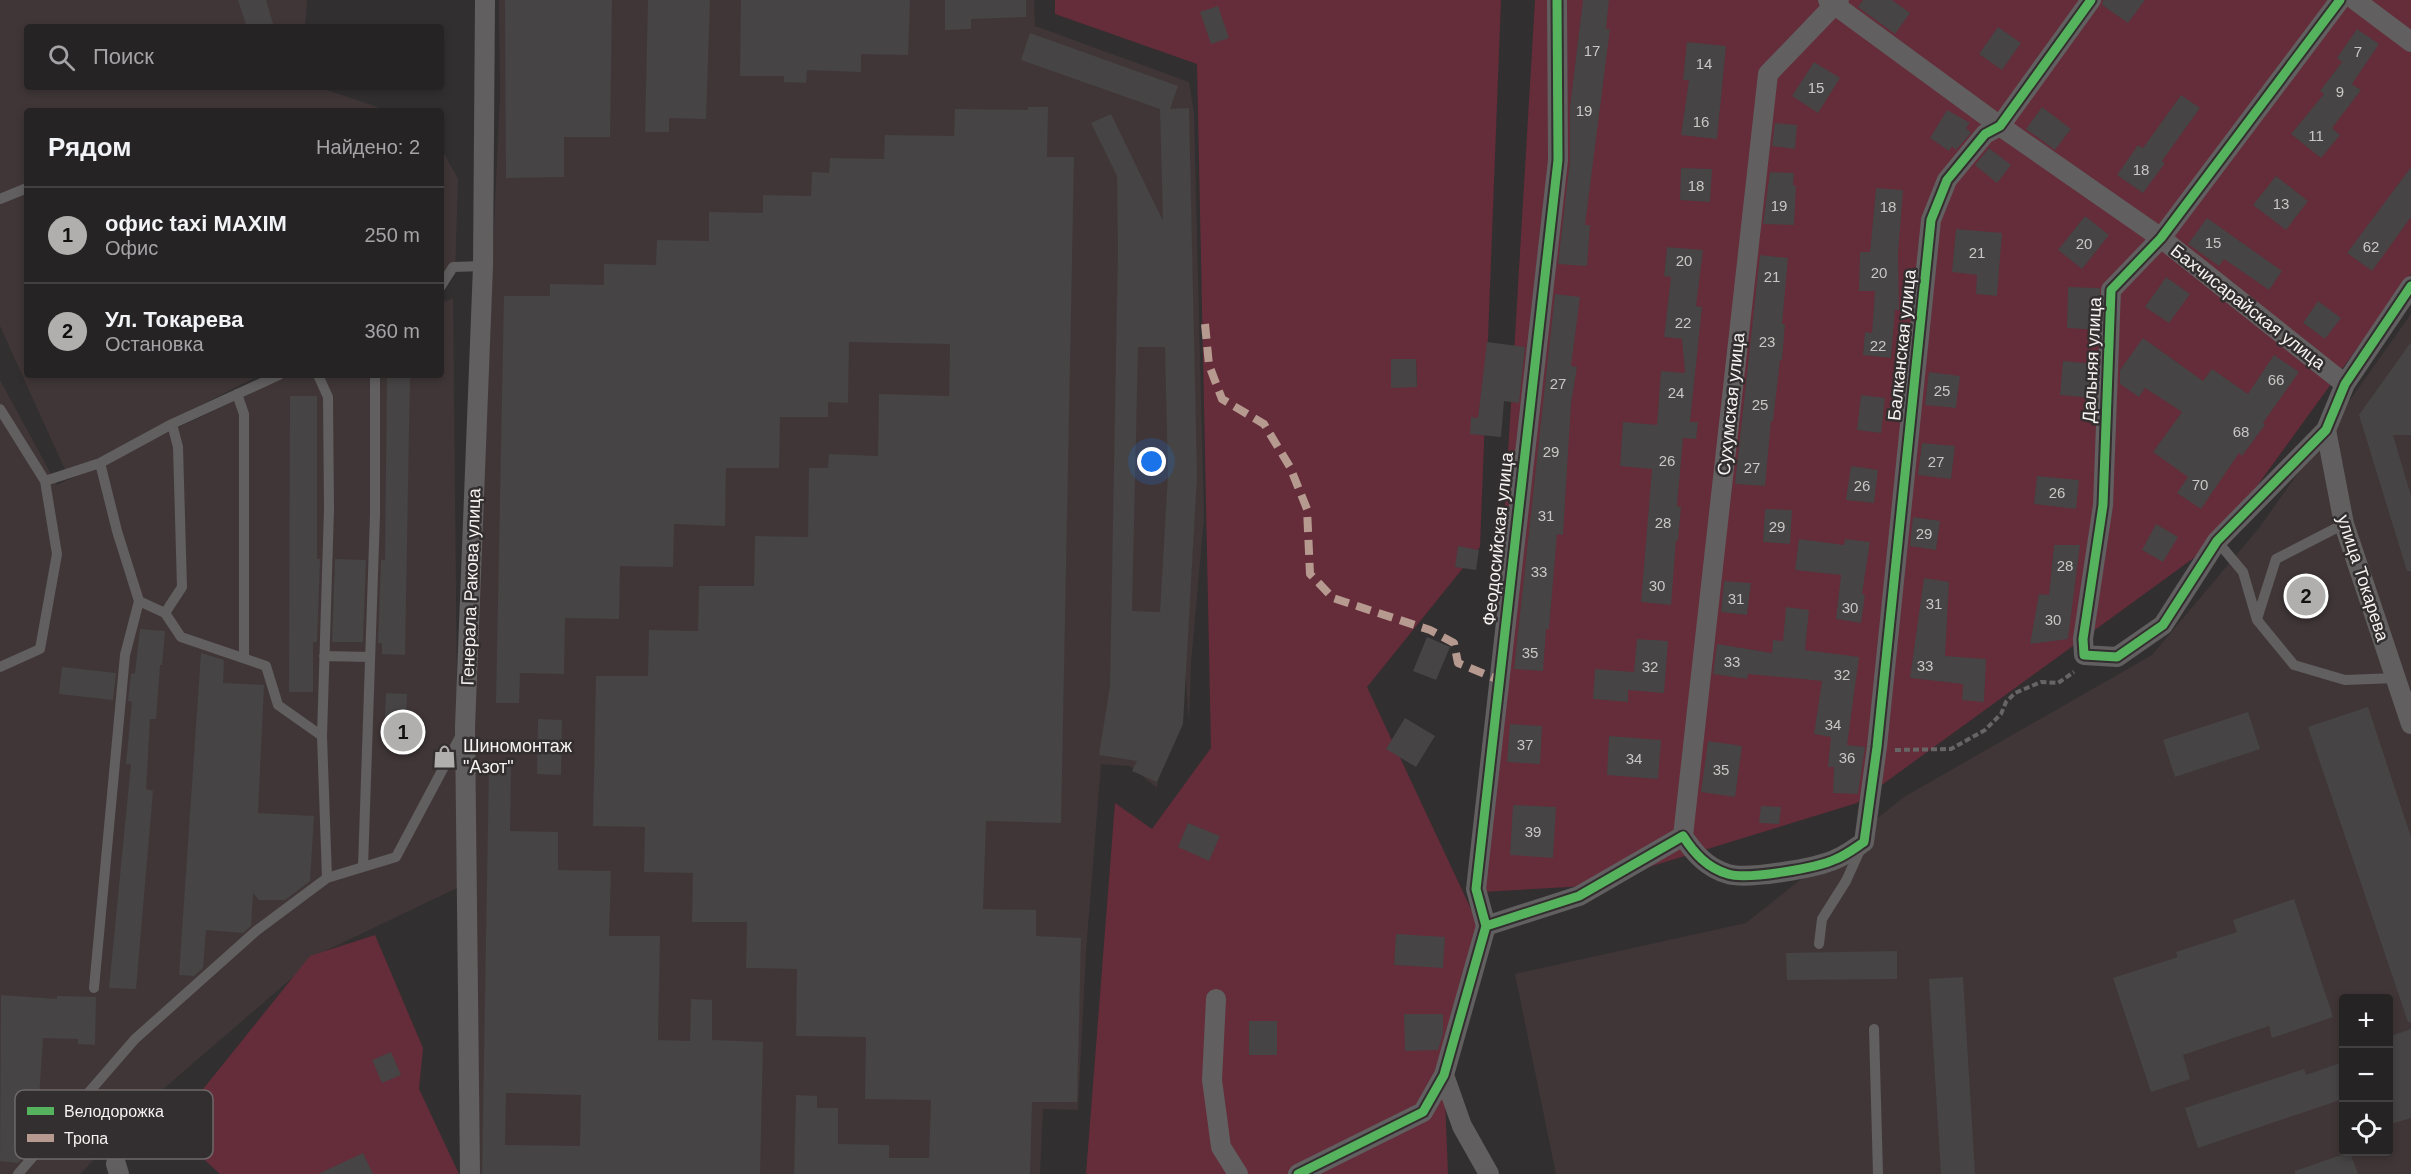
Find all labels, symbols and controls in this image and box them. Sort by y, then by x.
search box [24,24,444,90]
icon: search [45,41,78,74]
house number: 17 [1584,42,1600,59]
house number: 7 [2354,43,2362,60]
text: Поиск [93,44,154,69]
house number: 14 [1696,55,1712,72]
house number: 15 [1808,79,1824,96]
house number: 9 [2336,83,2344,100]
house number: 19 [1576,102,1592,119]
house number: 16 [1693,113,1709,130]
house number: 11 [2308,127,2324,144]
text: Рядом [48,132,131,162]
text: Найдено: 2 [316,136,420,158]
house number: 18 [2133,161,2149,178]
house number: 18 [1688,177,1704,194]
house number: 13 [2273,195,2289,212]
house number: 19 [1771,197,1787,214]
house number: 18 [1880,198,1896,215]
text: офис taxi MAXIM [105,211,287,236]
text: 1 [62,224,73,246]
text: 250 m [364,224,420,246]
house number: 15 [2205,234,2221,251]
house number: 20 [2076,235,2092,252]
text: Офис [105,237,158,259]
house number: 62 [2363,238,2379,255]
street label: Бахчисарайская улица [2167,240,2330,374]
house number: 21 [1969,244,1985,261]
house number: 20 [1676,252,1692,269]
house number: 20 [1871,264,1887,281]
street label: Балканская улица [1884,267,1920,422]
house number: 21 [1764,268,1780,285]
street label: Дальняя улица [2079,296,2105,423]
text: Ул. Токарева [105,307,243,332]
house number: 22 [1675,314,1691,331]
text: 2 [62,320,73,342]
text: 360 m [364,320,420,342]
street label: Сухумская улица [1714,331,1749,476]
text: Остановка [105,333,204,355]
house number: 23 [1759,333,1775,350]
house number: 22 [1870,337,1886,354]
house number: 66 [2268,371,2284,388]
house number: 27 [1550,375,1566,392]
house number: 25 [1934,382,1950,399]
house number: 24 [1668,384,1684,401]
house number: 25 [1752,396,1768,413]
house number: 68 [2233,423,2249,440]
house number: 29 [1543,443,1559,460]
your location [1137,447,1166,476]
street label: Феодосийская улица [1479,450,1517,627]
house number: 26 [1659,452,1675,469]
house number: 27 [1928,453,1944,470]
house number: 27 [1744,459,1760,476]
house number: 70 [2192,476,2208,493]
house number: 26 [1854,477,1870,494]
house number: 26 [2049,484,2065,501]
street label: Генерала Ракова улица [458,487,484,686]
house number: 31 [1538,507,1554,524]
street label: улица Токарева [2333,512,2393,645]
house number: 28 [1655,514,1671,531]
house number: 29 [1769,518,1785,535]
house number: 29 [1916,525,1932,542]
house number: 28 [2057,557,2073,574]
house number: 33 [1531,563,1547,580]
pin: 2 [2286,574,2326,618]
house number: 30 [1649,577,1665,594]
house number: 31 [1728,590,1744,607]
house number: 31 [1926,595,1942,612]
house number: 30 [1842,599,1858,616]
house number: 30 [2045,611,2061,628]
house number: 35 [1522,644,1538,661]
house number: 33 [1724,653,1740,670]
house number: 33 [1917,657,1933,674]
house number: 32 [1642,658,1658,675]
house number: 32 [1834,666,1850,683]
pin: 1 [384,710,422,754]
house number: 34 [1825,716,1841,733]
place label: Шиномонтаж "Азот" [463,736,572,777]
house number: 37 [1517,736,1533,753]
shop icon: Шиномонтаж "Азот" [432,743,458,769]
house number: 36 [1839,749,1855,766]
house number: 34 [1626,750,1642,767]
house number: 35 [1713,761,1729,778]
house number: 39 [1525,823,1541,840]
map controls [2339,994,2393,1156]
button: + [2339,994,2393,1048]
button: − [2339,1048,2393,1102]
legend [15,1090,213,1159]
button: locate [2339,1102,2393,1156]
text: Велодорожка [64,1103,164,1120]
text: Тропа [64,1130,108,1147]

